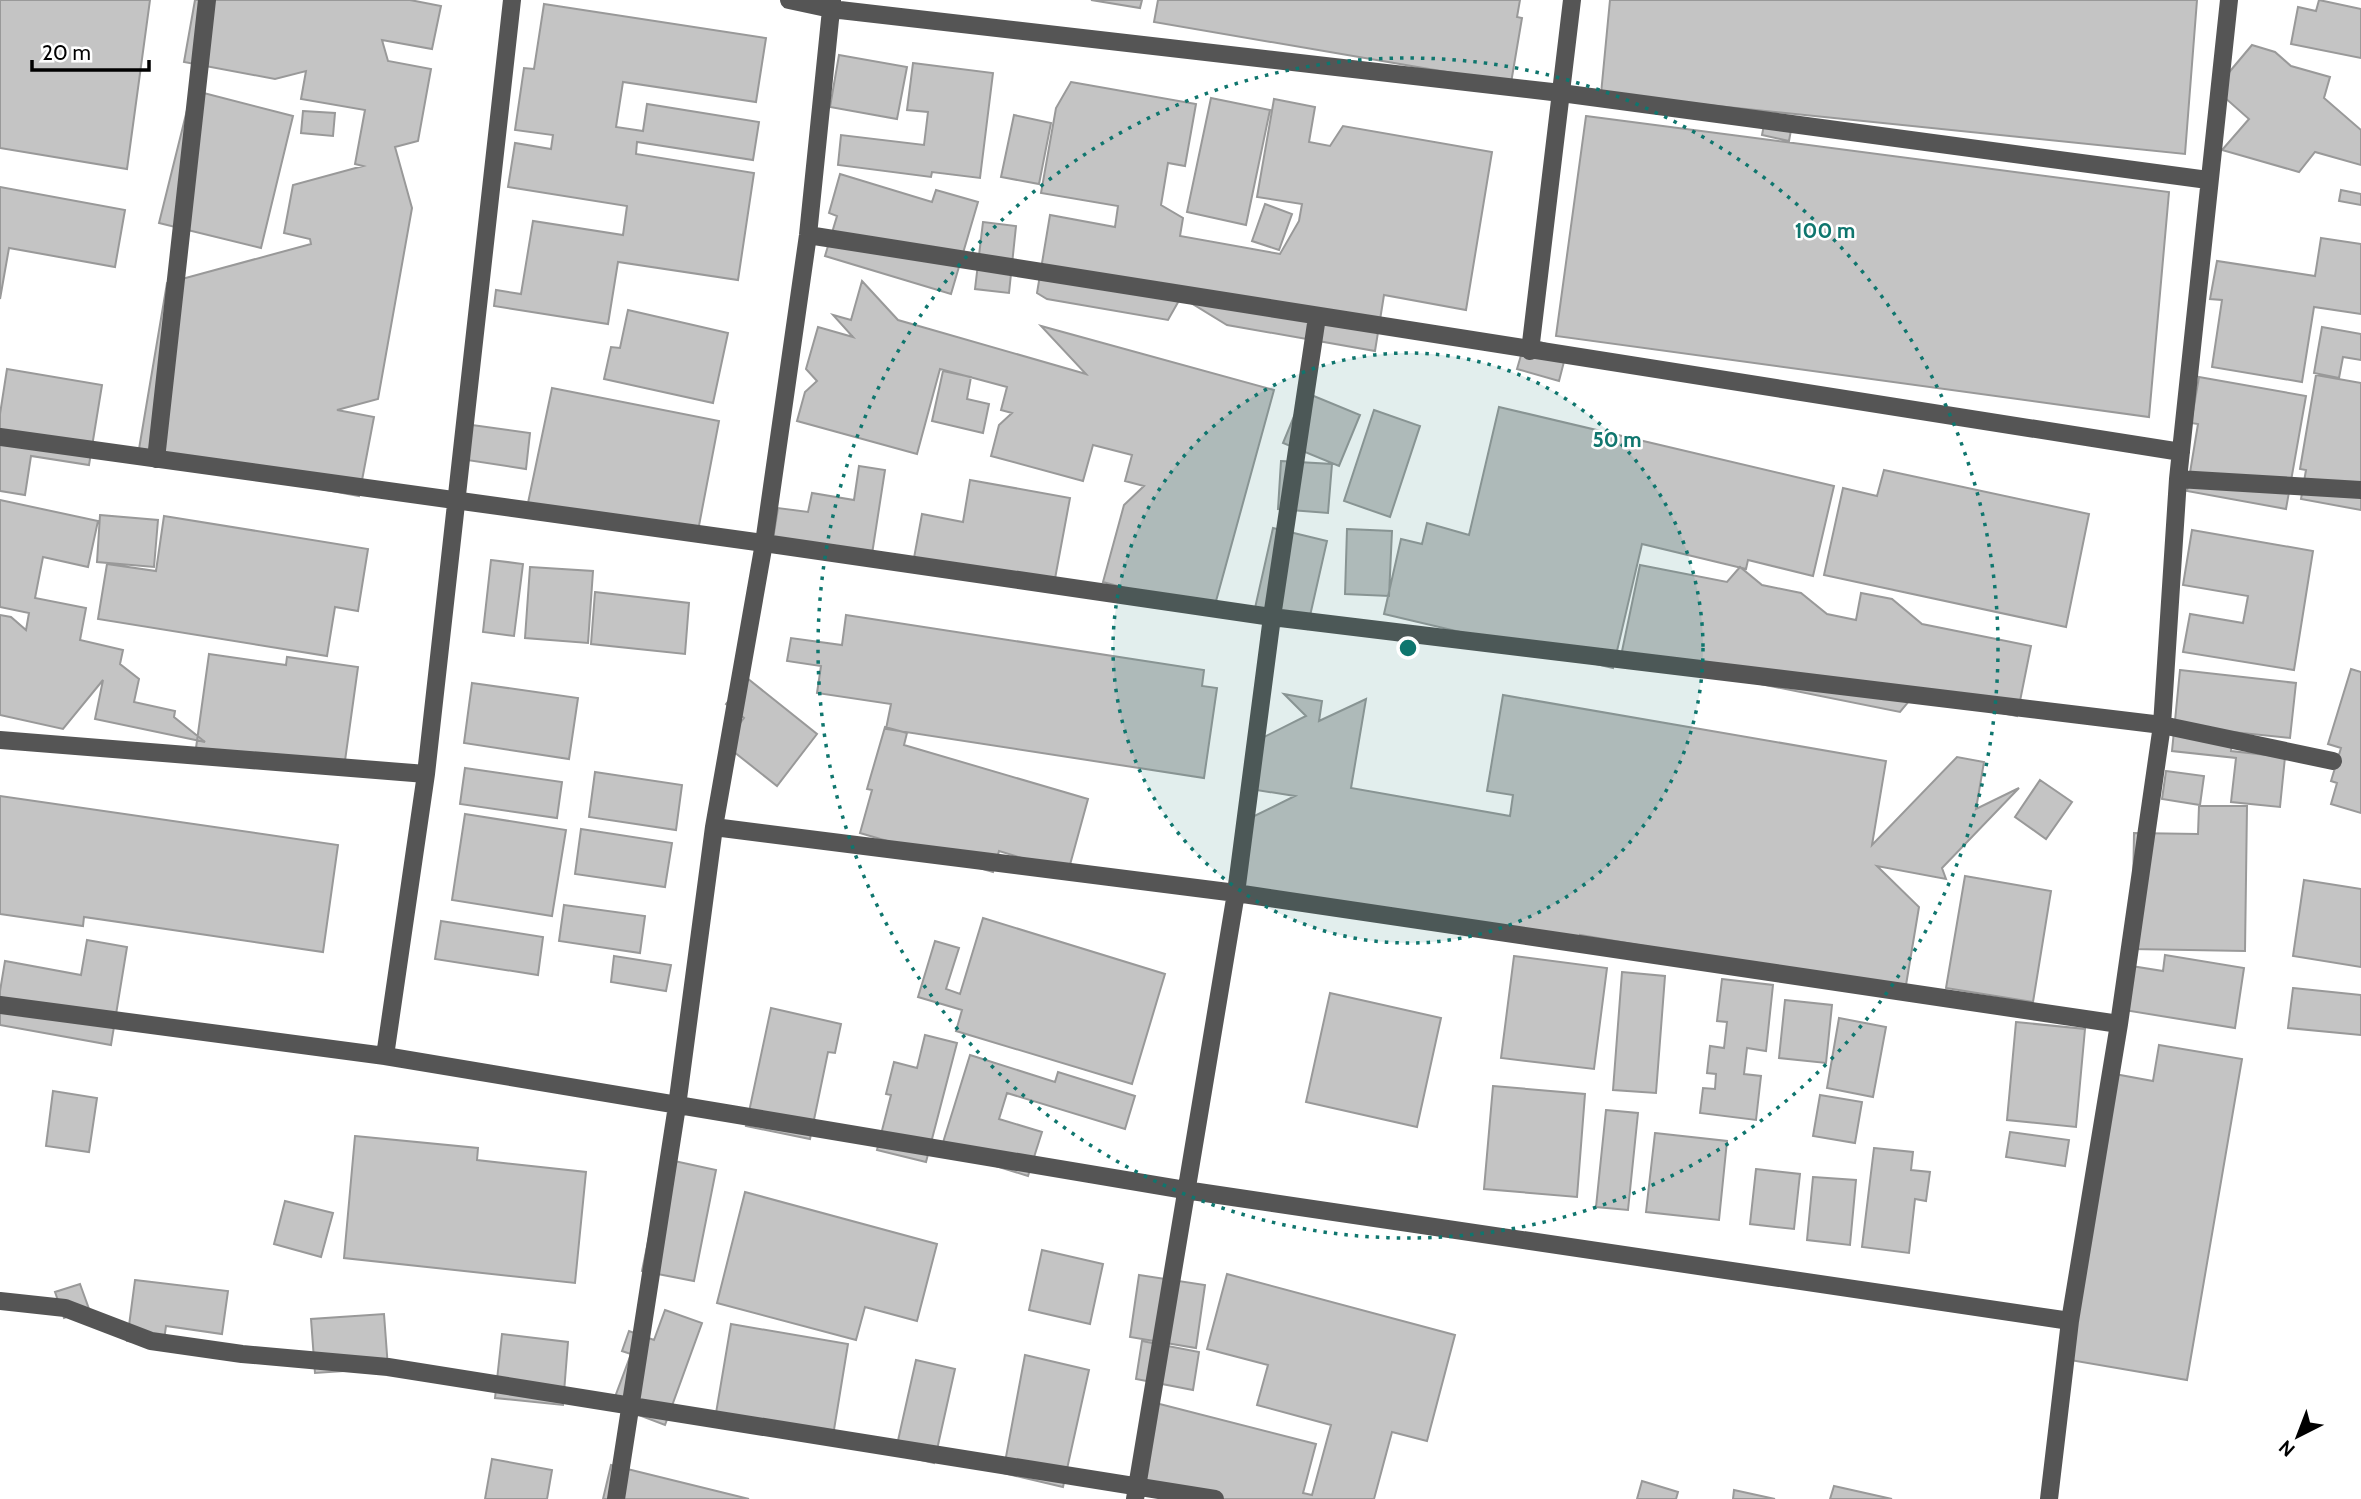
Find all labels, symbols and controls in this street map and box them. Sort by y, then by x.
scale bar [32,28,149,72]
text: 20 m [42,40,91,65]
text: 100 m [1795,218,1855,243]
text: 50 m [1592,427,1642,452]
centre of rings [1396,636,1420,660]
north arrow [2263,1401,2333,1471]
text: N [2274,1435,2300,1461]

